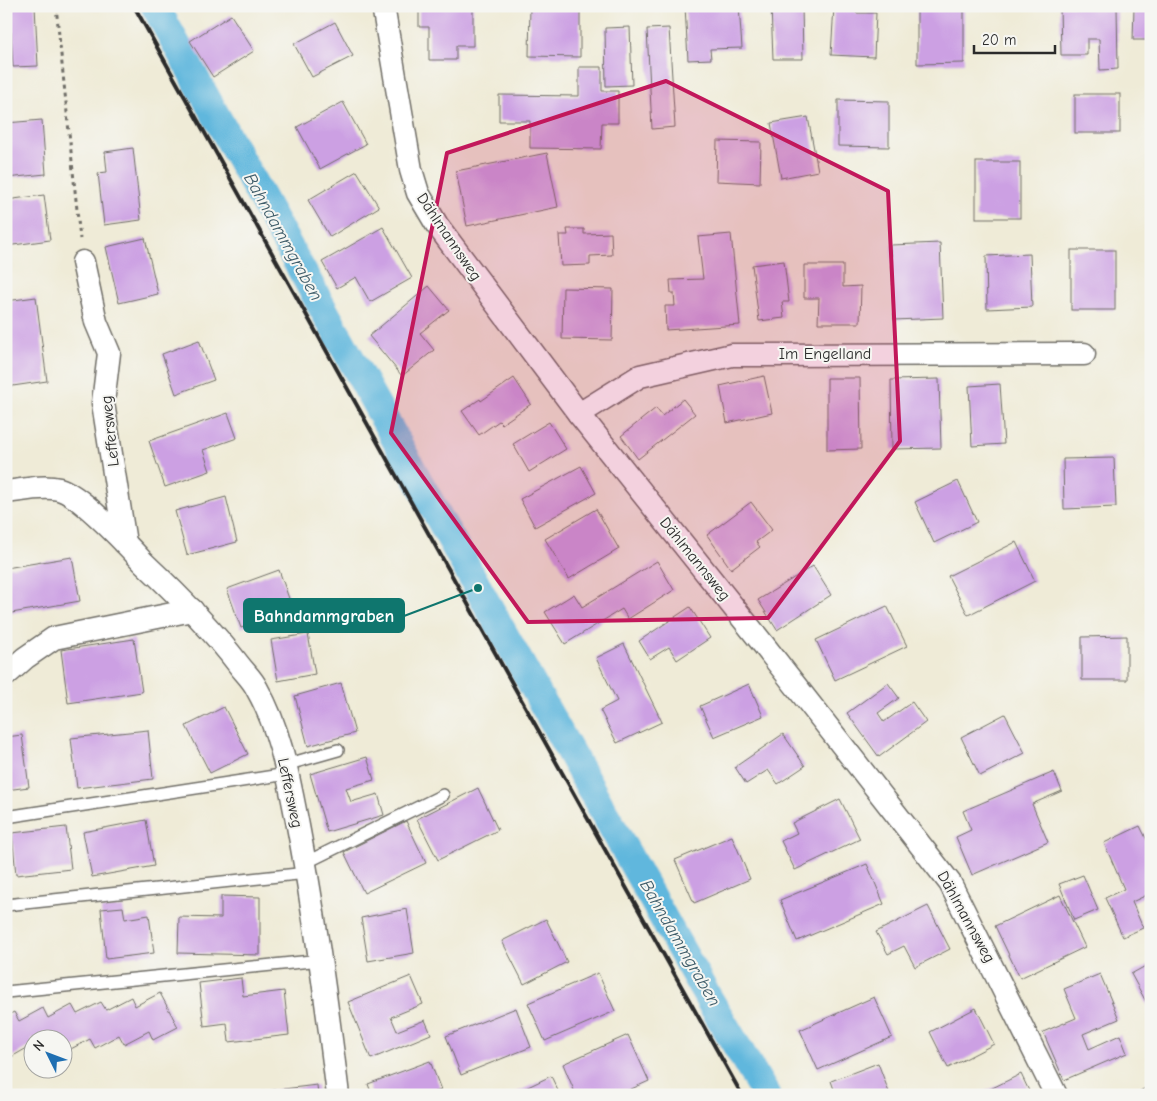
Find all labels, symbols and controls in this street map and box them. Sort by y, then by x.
scale bar [974,22,1056,54]
text: 20 m [982,31,1016,49]
water label: Bahndammgraben [239,170,327,304]
street label: Dählmannsweg [413,190,485,284]
street label: Im Engelland [779,345,871,363]
street label: Leffersweg [97,395,123,467]
street label: Dählmannsweg [656,514,734,604]
callout: Bahndammgraben [244,599,404,632]
text: Bahndammgraben [254,606,394,627]
street label: Leffersweg [274,756,306,830]
street label: Dählmannsweg [933,868,999,966]
water label: Bahndammgraben [635,876,725,1010]
north arrow [22,1028,72,1078]
text: N [29,1037,48,1055]

